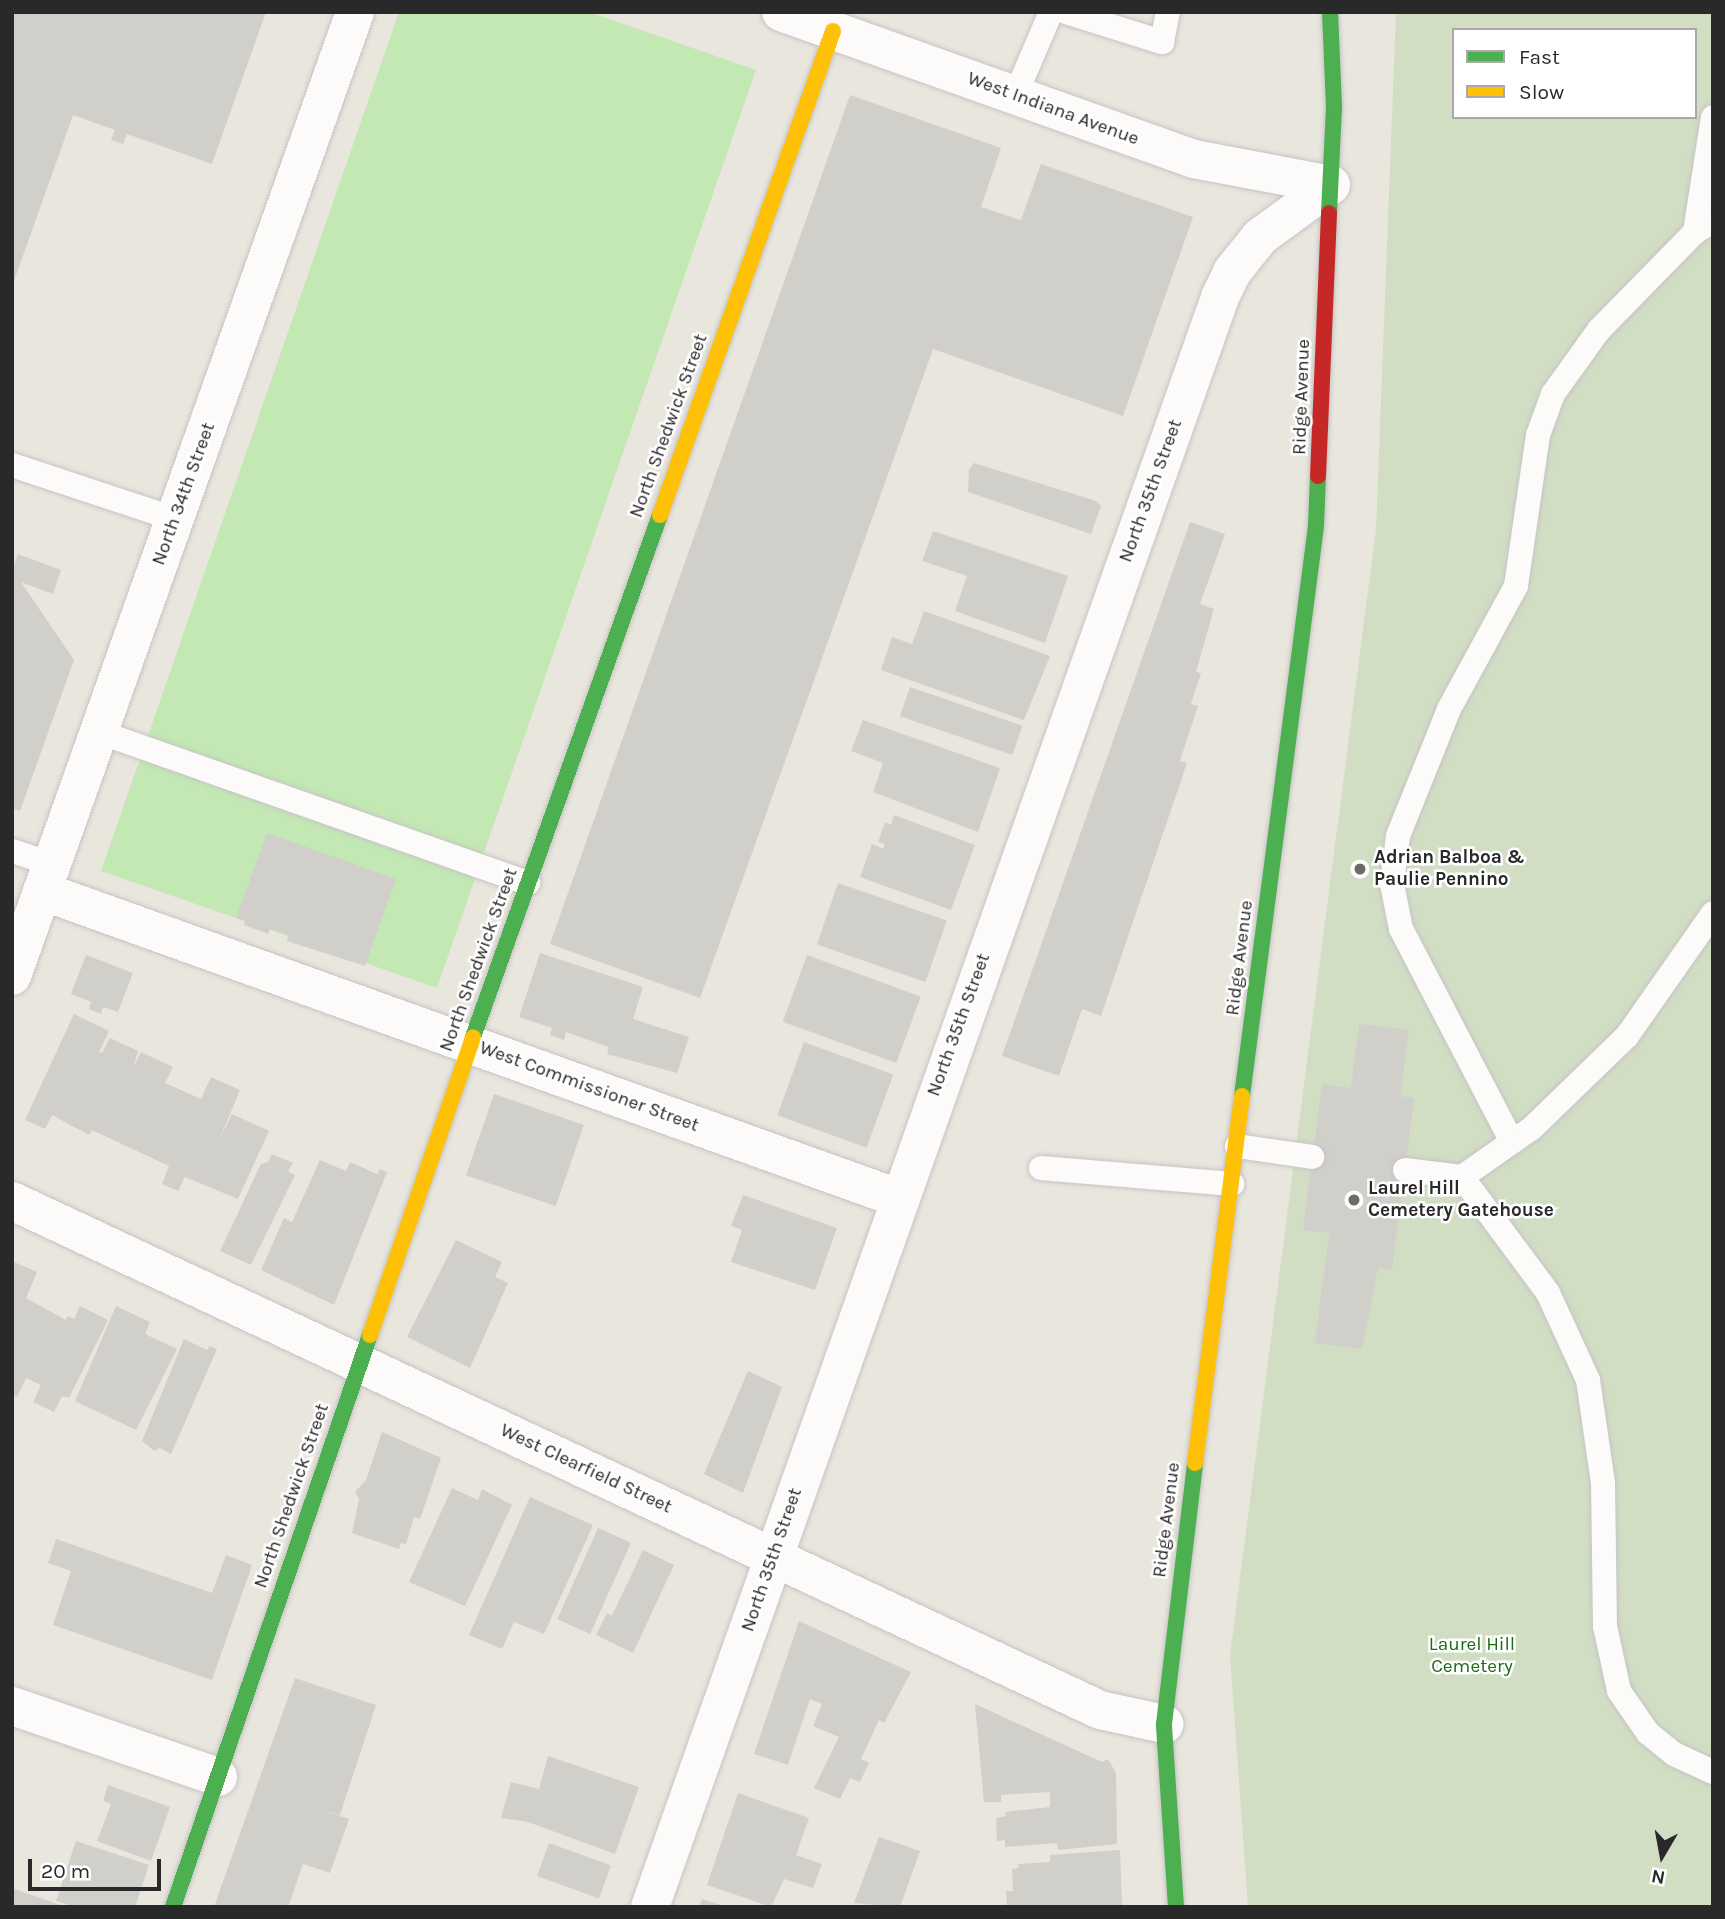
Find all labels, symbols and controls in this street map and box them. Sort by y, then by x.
legend [1452,28,1697,119]
text: Fast [1519,45,1560,69]
street label: West Indiana Avenue [964,67,1142,151]
text: Slow [1519,80,1564,104]
street label: North Shedwick Street [625,331,713,521]
street label: Ridge Avenue [1289,339,1315,455]
street label: North 35th Street [1115,416,1187,566]
street label: North 34th Street [148,419,220,569]
place label: Adrian Balboa & Paulie Pennino [1374,847,1525,891]
marker: Adrian Balboa & Paulie Pennino [1352,861,1368,877]
street label: North Shedwick Street [435,865,523,1055]
street label: Ridge Avenue [1222,899,1258,1017]
street label: North 35th Street [923,950,995,1100]
street label: West Commissioner Street [476,1037,702,1137]
place label: Laurel Hill Cemetery Gatehouse [1368,1178,1554,1222]
marker: Laurel Hill Cemetery Gatehouse [1346,1192,1362,1208]
street label: North Shedwick Street [250,1401,334,1591]
street label: West Clearfield Street [496,1419,676,1519]
street label: Ridge Avenue [1149,1461,1185,1579]
street label: North 35th Street [737,1485,807,1635]
park label: Laurel Hill Cemetery [1429,1634,1515,1678]
north arrow [1627,1821,1697,1891]
scale bar [32,1846,164,1890]
text: 20 m [41,1859,90,1883]
text: N [1650,1865,1667,1889]

